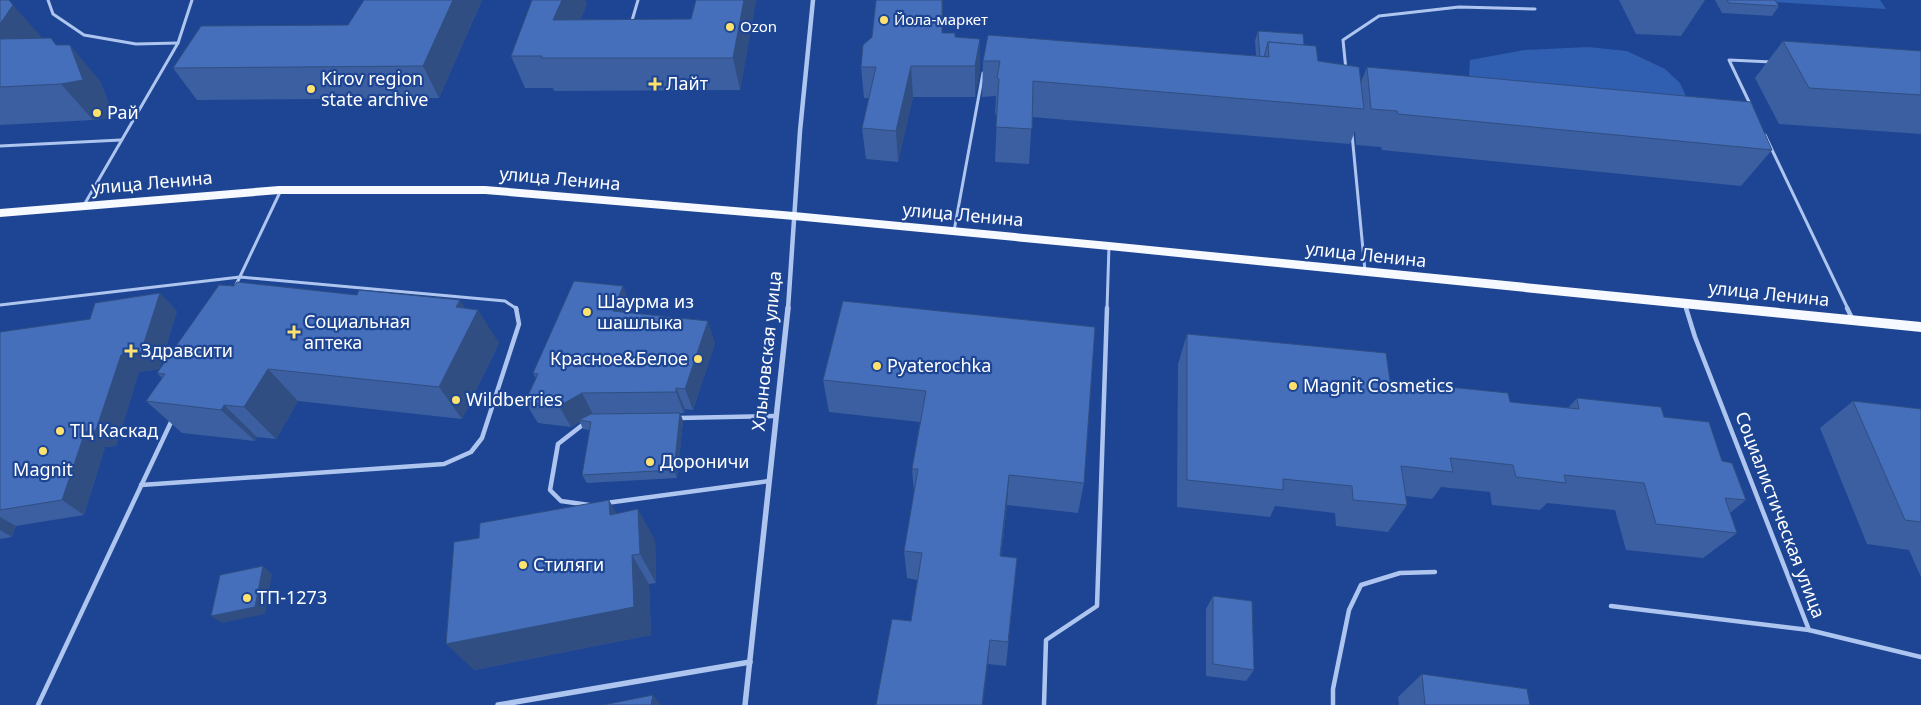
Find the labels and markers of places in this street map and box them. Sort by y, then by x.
place label: Йола-маркет [894,9,988,29]
marker: Йола-маркет [878,14,890,26]
place label: Ozon [740,16,777,36]
marker: Ozon [724,21,736,33]
place label: Kirov region state archive [321,66,428,111]
place label: Лайт [666,71,709,95]
marker: Лайт [648,77,662,91]
marker: Kirov region state archive [305,83,317,95]
place label: Рай [107,100,139,124]
marker: Рай [91,107,103,119]
place label: Шаурма из шашлыка [597,289,694,334]
marker: Шаурма из шашлыка [581,306,593,318]
place label: Социальная аптека [304,309,410,354]
marker: Социальная аптека [288,326,300,338]
place label: Здравсити [141,338,233,362]
marker: Здравсити [125,345,137,357]
place label: Красное&Белое [550,346,688,370]
marker: Красное&Белое [692,353,704,365]
place label: Pyaterochka [887,353,991,377]
marker: Pyaterochka [871,360,883,372]
place label: Magnit Cosmetics [1303,373,1454,397]
marker: Magnit Cosmetics [1287,380,1299,392]
place label: Wildberries [466,387,563,411]
marker: Wildberries [450,394,462,406]
place label: ТЦ Каскад [70,418,158,442]
marker: ТЦ Каскад [54,425,66,437]
marker: Magnit [37,445,49,457]
place label: Дороничи [660,449,749,473]
marker: Дороничи [644,456,656,468]
place label: Magnit [13,457,73,481]
place label: Стиляги [533,552,604,576]
marker: Стиляги [517,559,529,571]
place label: ТП-1273 [257,585,327,609]
marker: ТП-1273 [241,592,253,604]

